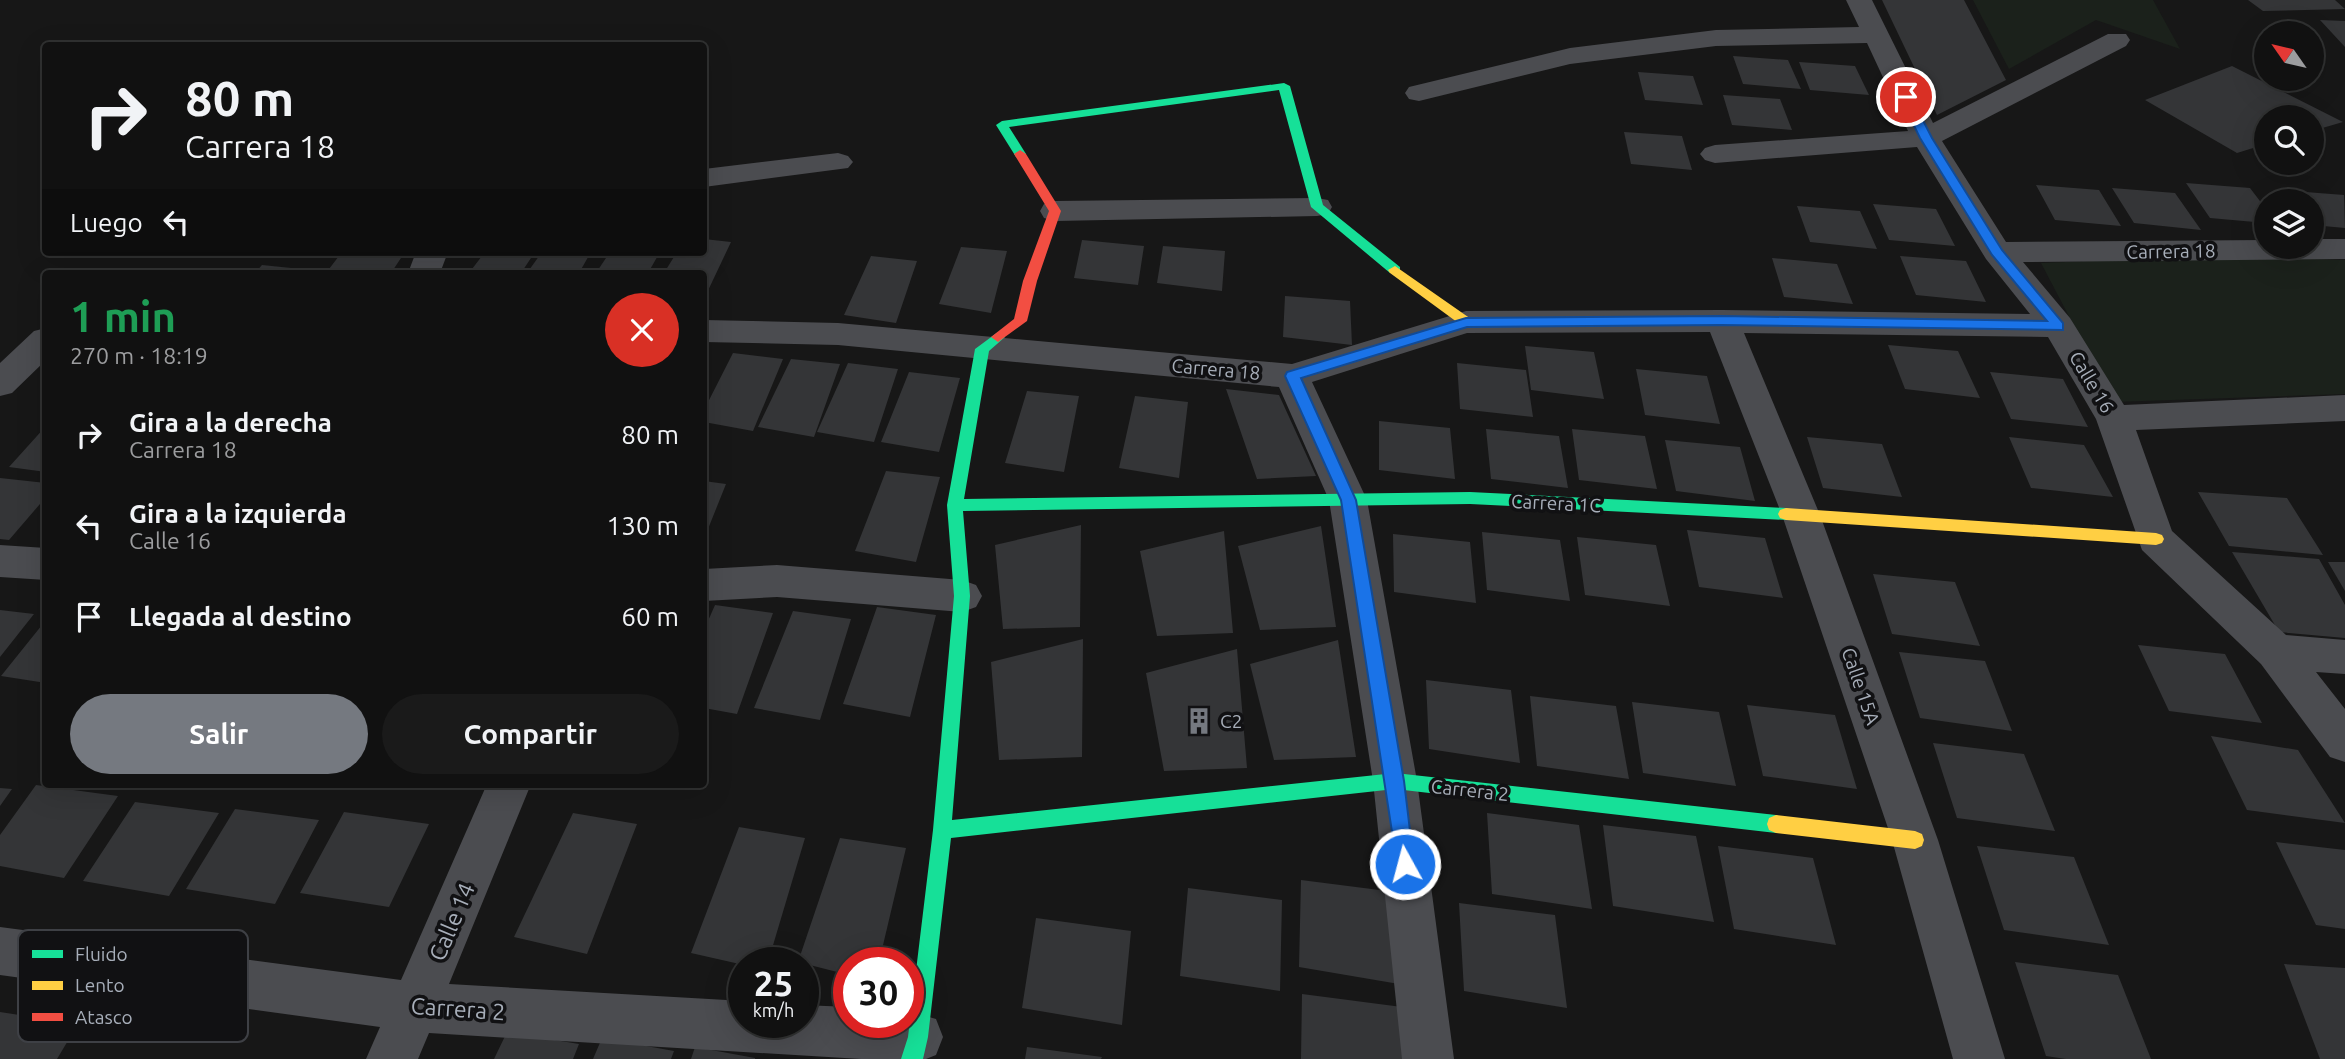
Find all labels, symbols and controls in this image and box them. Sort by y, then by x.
north arrow [2254,21,2324,91]
map controls [2254,21,2324,259]
pin [1876,67,1936,127]
icon: right [70,70,161,161]
text: 80 m [185,70,294,125]
icon: arrive [1887,78,1925,116]
button: search [2254,105,2324,175]
text: Carrera 18 [185,128,335,164]
button: layers [2254,189,2324,259]
icon: left [157,203,195,241]
text: Luego [70,208,143,237]
street label: Carrera 18 [2126,239,2216,263]
text: 1 min [70,293,176,340]
button: close [605,293,679,367]
text: 270 m · 18:19 [70,343,208,368]
street label: Calle 16 [2065,347,2119,417]
street label: Carrera 18 [1171,354,1261,384]
text: Gira a la derecha [129,408,332,437]
icon: right [70,416,108,454]
text: 80 m [621,420,679,449]
text: Carrera 18 [129,437,237,462]
street label: Carrera 1C [1511,490,1602,516]
text: Gira a la izquierda [129,499,347,528]
icon: left [70,507,108,545]
text: 130 m [607,511,679,540]
text: Calle 16 [129,528,211,553]
icon: arrive [70,598,108,636]
text: Llegada al destino [129,602,352,631]
text: 60 m [621,602,679,631]
street label: Calle 15A [1838,645,1885,728]
button: Salir [70,694,368,774]
button: Compartir [382,694,679,774]
building icon: C2 [1184,706,1214,736]
place label: C2 [1220,710,1242,732]
street label: Carrera 2 [1430,775,1510,805]
position arrow [1368,827,1442,901]
street label: Calle 14 [424,879,479,964]
legend [18,930,248,1042]
text: Fluido [75,943,128,965]
speed limit sign: 30 [833,947,924,1038]
text: 25 [754,963,793,1003]
text: Lento [75,974,125,996]
street label: Carrera 2 [410,993,506,1024]
text: km/h [753,1000,794,1020]
text: Atasco [75,1006,133,1028]

